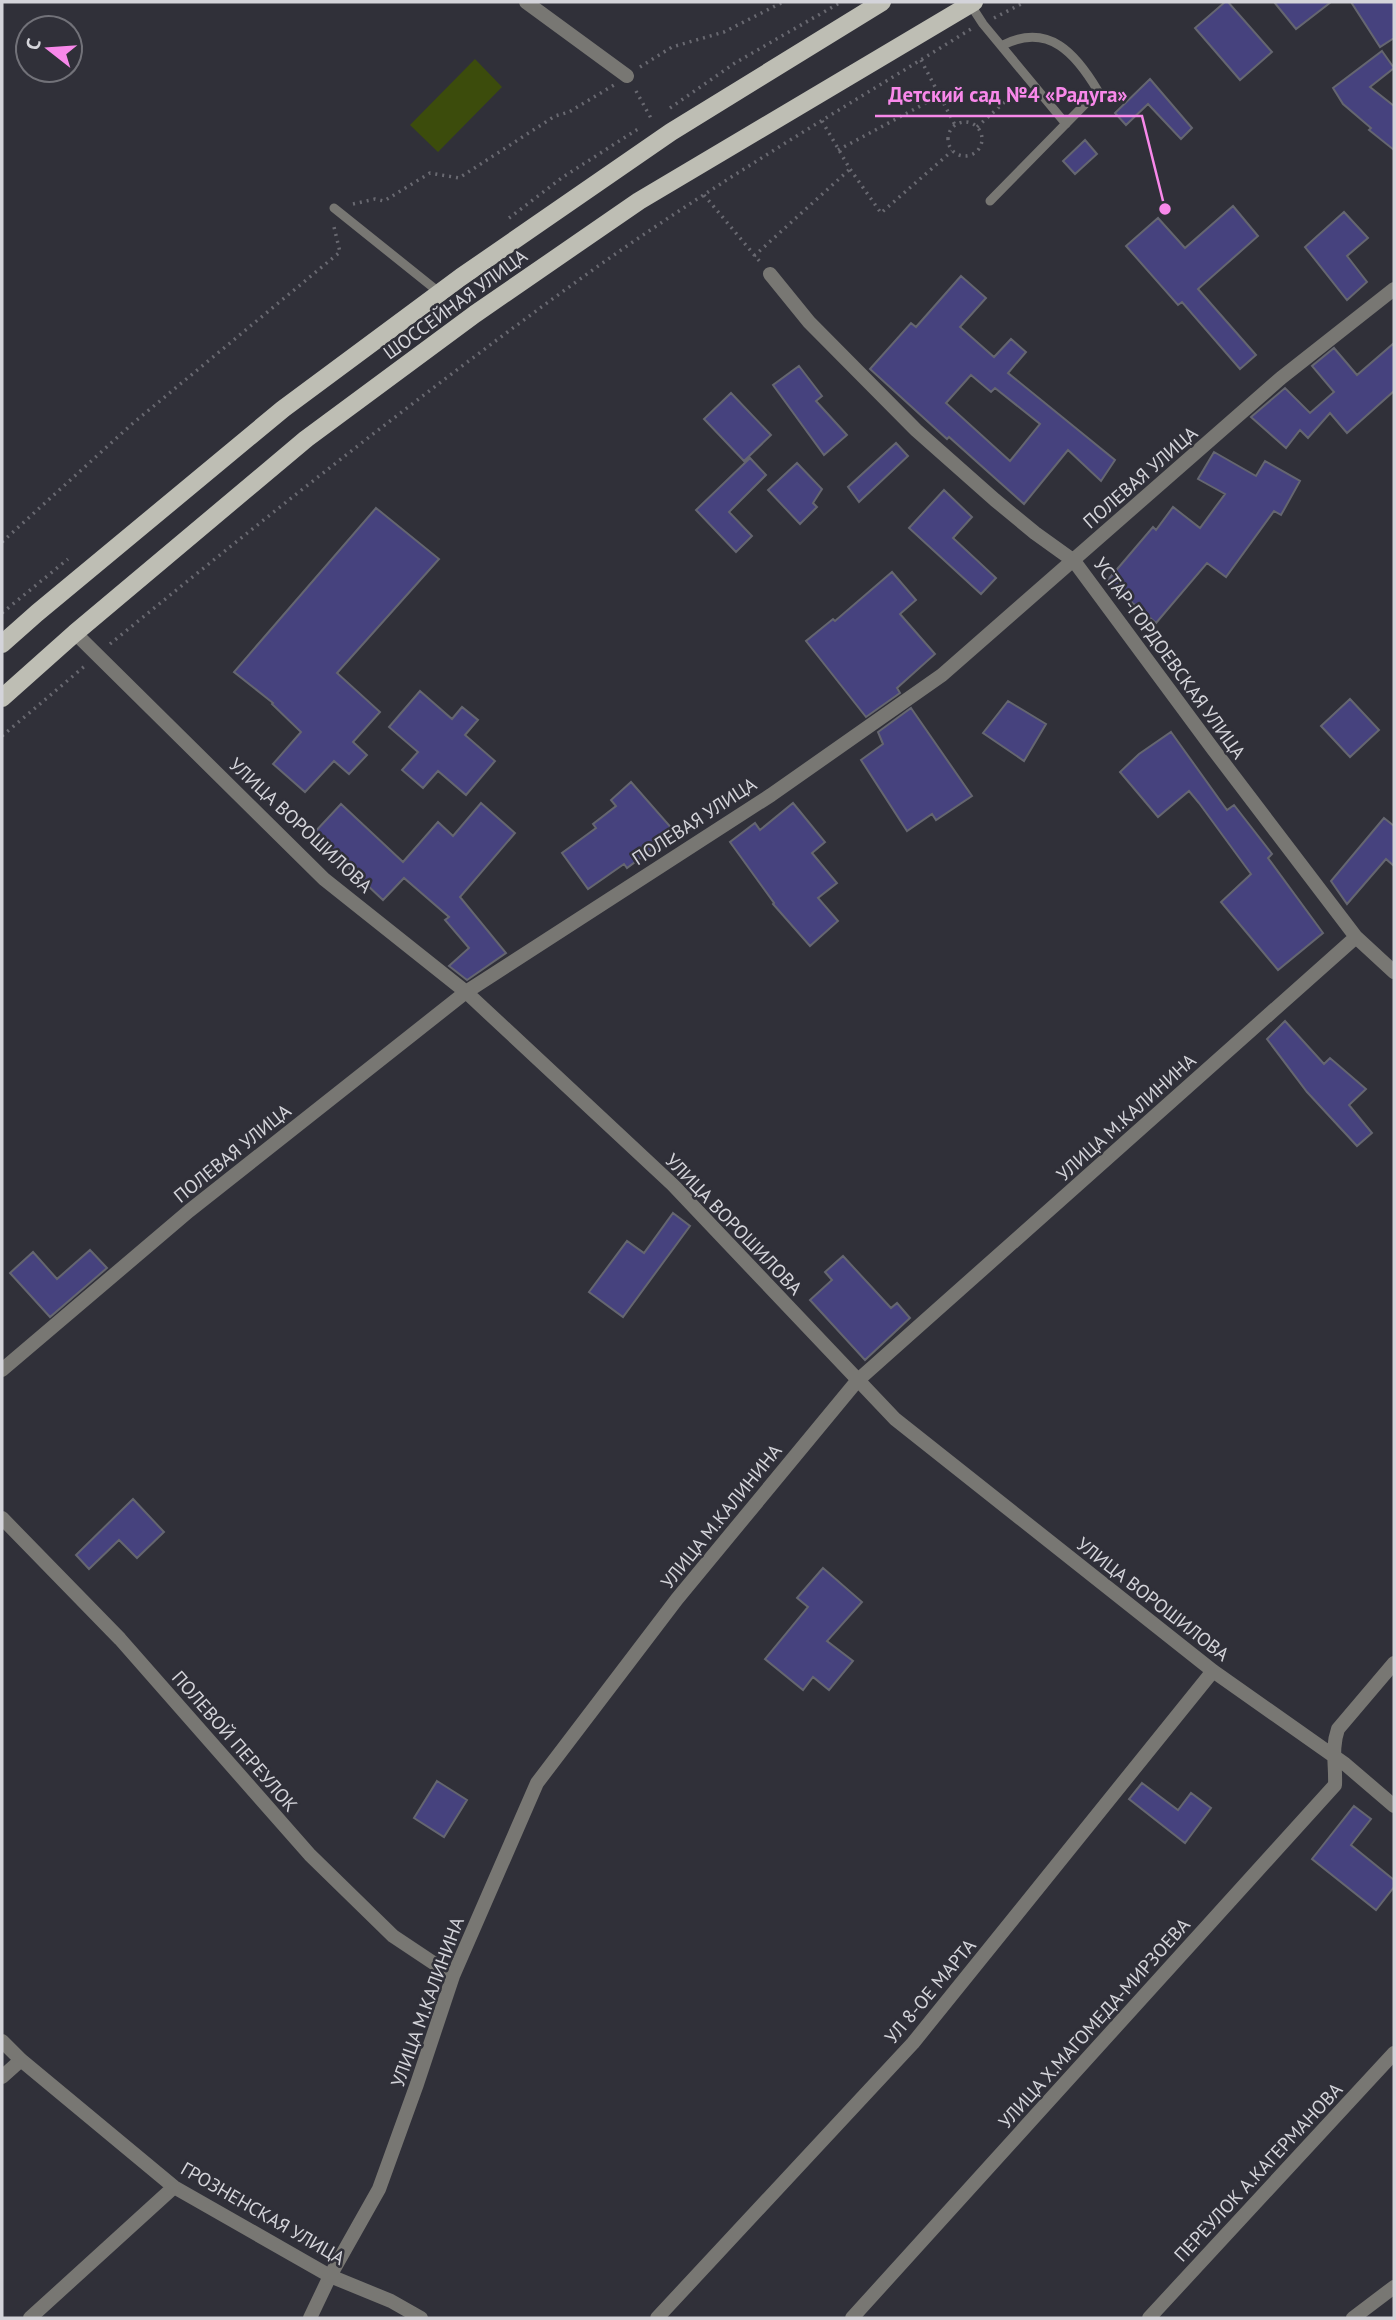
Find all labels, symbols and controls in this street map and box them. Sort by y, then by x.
north arrow [14,14,84,84]
text: С [20,35,46,53]
callout: Детский сад №4 «Радуга» [875,74,1142,116]
text: Детский сад №4 «Радуга» [888,81,1128,108]
street label: ШОССЕЙНАЯ УЛИЦА [378,244,532,364]
street label: ПОЛЕВАЯ УЛИЦА [1078,421,1202,533]
street label: УСТАР-ГОРДОЕВСКАЯ УЛИЦА [1089,553,1251,763]
street label: УЛИЦА ВОРОШИЛОВА [224,752,378,898]
street label: ПОЛЕВАЯ УЛИЦА [627,772,761,870]
street label: УЛИЦА М.КАЛИНИНА [1051,1048,1201,1186]
street label: ПОЛЕВАЯ УЛИЦА [169,1098,295,1208]
street label: УЛИЦА ВОРОШИЛОВА [660,1148,808,1300]
street label: УЛИЦА М.КАЛИНИНА [655,1439,787,1593]
street label: УЛИЦА ВОРОШИЛОВА [1072,1532,1234,1666]
street label: ПОЛЕВОЙ ПЕРЕУЛОК [167,1665,303,1817]
street label: УЛИЦА Х.МАГОМЕДА-МИРЗОЕВА [993,1913,1195,2133]
street label: УЛИЦА М.КАЛИНИНА [385,1914,469,2090]
street label: УЛ 8-ОЕ МАРТА [879,1934,981,2048]
street label: ПЕРЕУЛОК А.КАГЕРМАНОВА [1169,2077,1347,2267]
street label: ГРОЗНЕНСКАЯ УЛИЦА [177,2156,349,2270]

